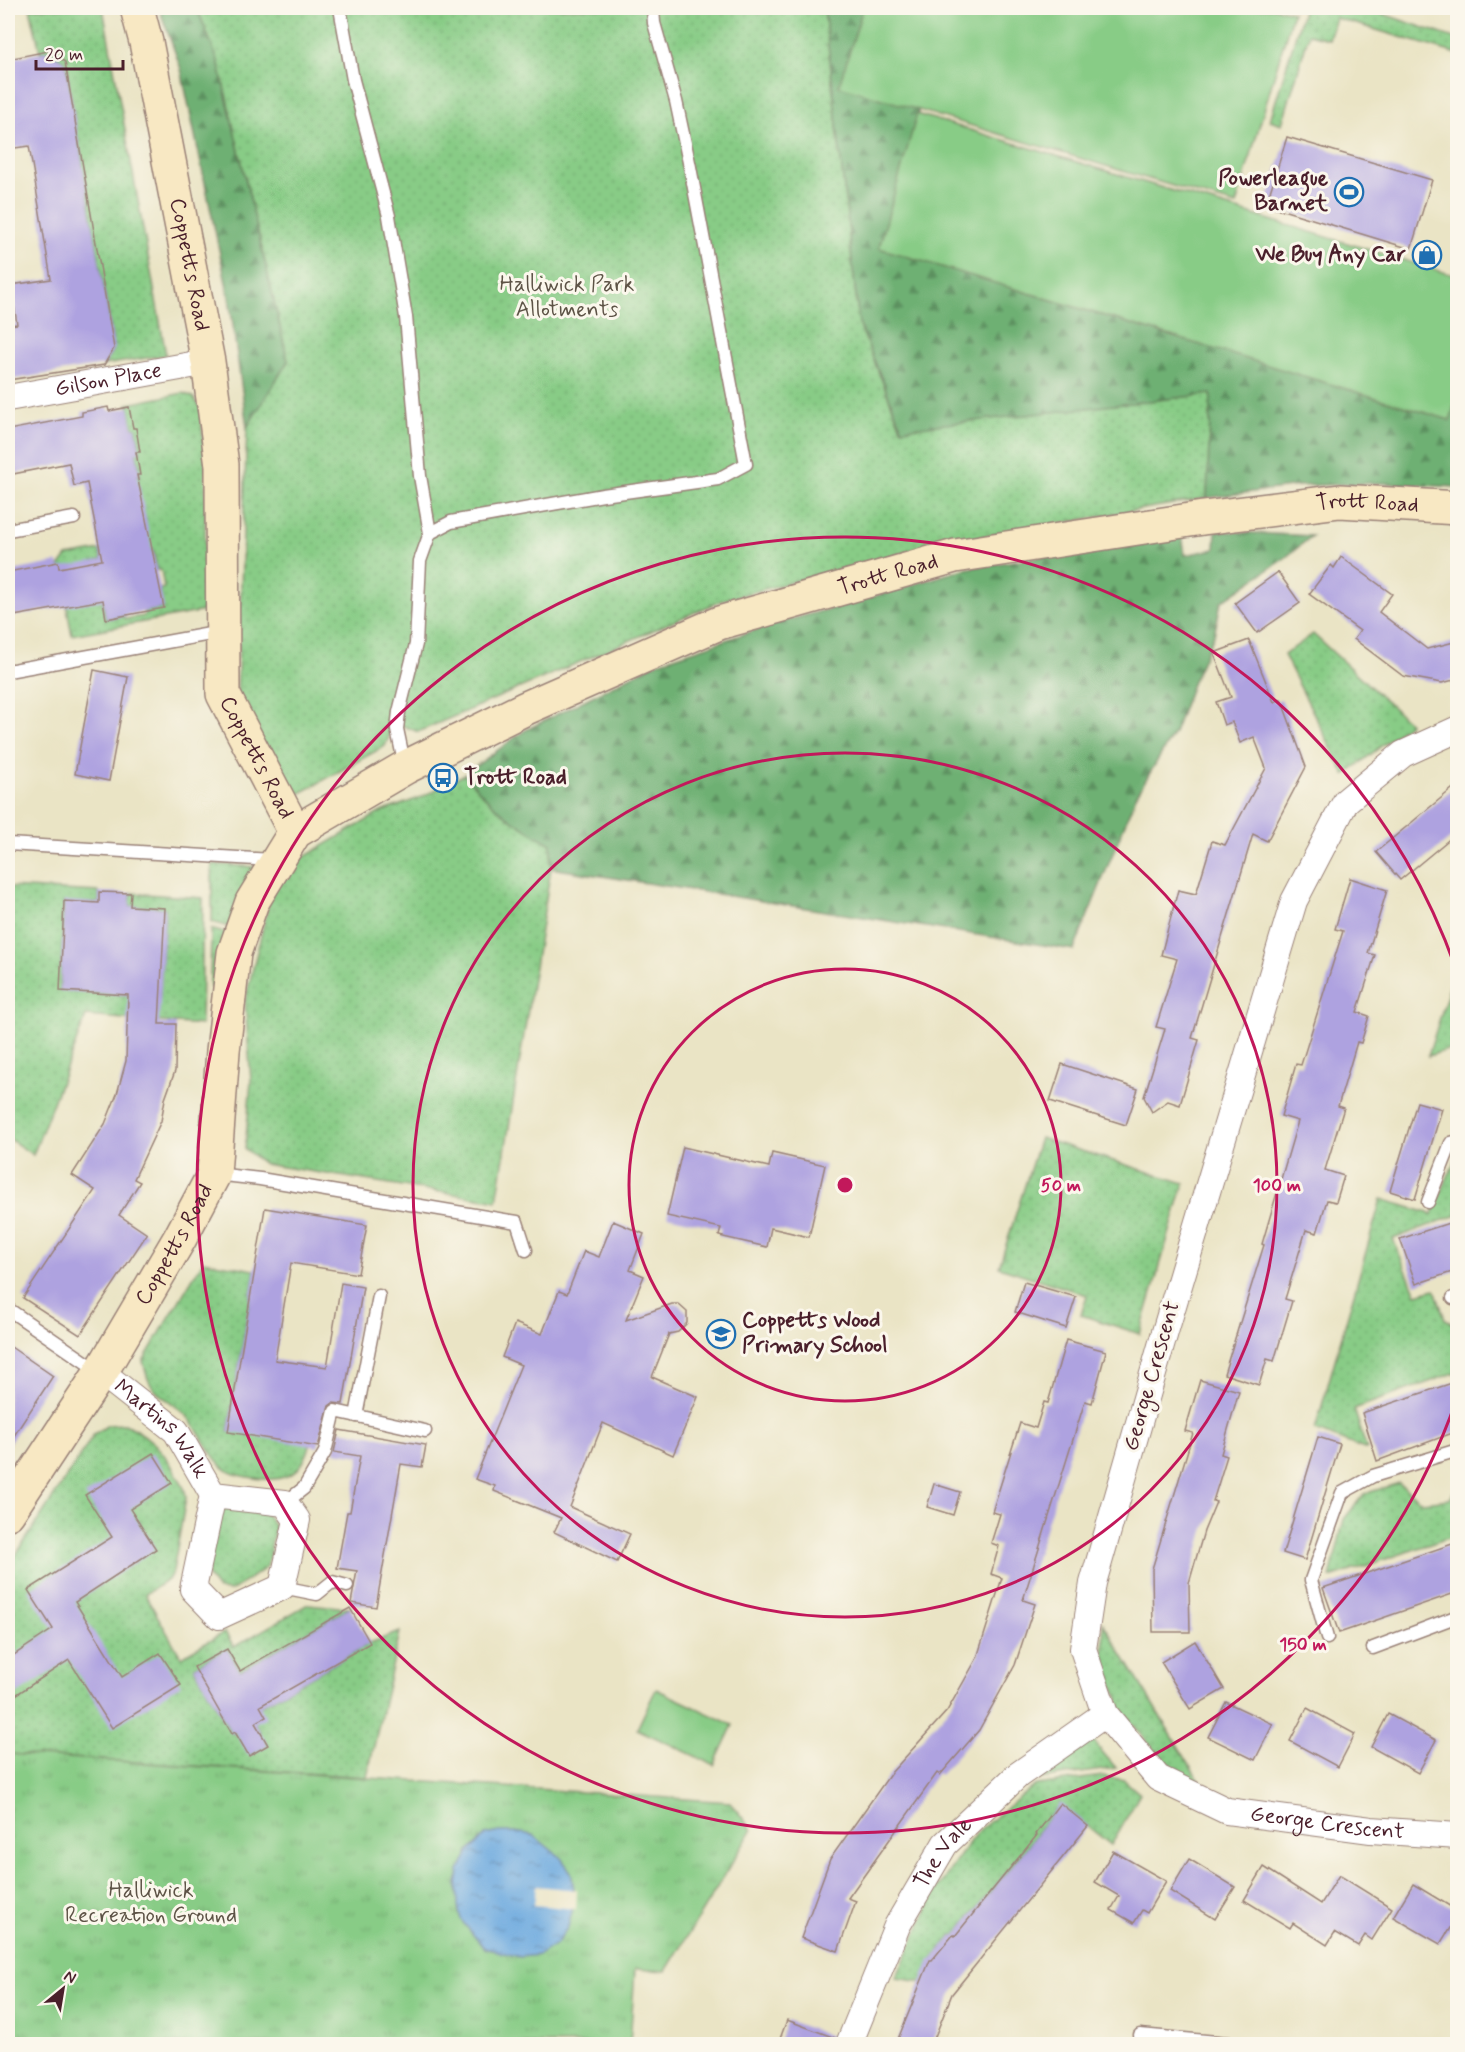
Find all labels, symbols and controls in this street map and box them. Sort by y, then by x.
scale bar [36,33,123,71]
text: 20 m [45,43,83,67]
place label: Powerleague Barnet [1218,165,1329,218]
sports icon: Powerleague Barnet [1333,176,1365,208]
street label: Coppetts Road [163,196,216,334]
shop icon: We Buy Any Car [1411,239,1443,271]
place label: We Buy Any Car [1254,241,1407,269]
park label: Halliwick Park Allotments [500,271,634,324]
street label: Gilson Place [53,357,164,403]
street label: Trott Road [1314,486,1420,520]
street label: Trott Road [835,548,941,603]
street label: Coppetts Road [213,691,300,824]
bus stop icon: Trott Road [427,762,459,794]
place label: Trott Road [464,764,567,792]
text: 50 m [1041,1174,1081,1198]
text: 100 m [1253,1174,1301,1198]
centre of rings [835,1175,855,1195]
street label: Coppetts Road [129,1179,220,1311]
street label: George Crescent [1117,1298,1190,1455]
place label: Coppetts Wood Primary School [742,1307,887,1360]
school or university icon: Coppetts Wood Primary School [705,1318,737,1350]
street label: Martins Walk [108,1373,215,1484]
text: 150 m [1279,1633,1327,1657]
street label: George Crescent [1248,1800,1405,1846]
street label: The Vale [908,1811,979,1894]
park label: Halliwick Recreation Ground [65,1877,237,1930]
north arrow [33,1959,93,2019]
text: N [60,1966,80,1989]

